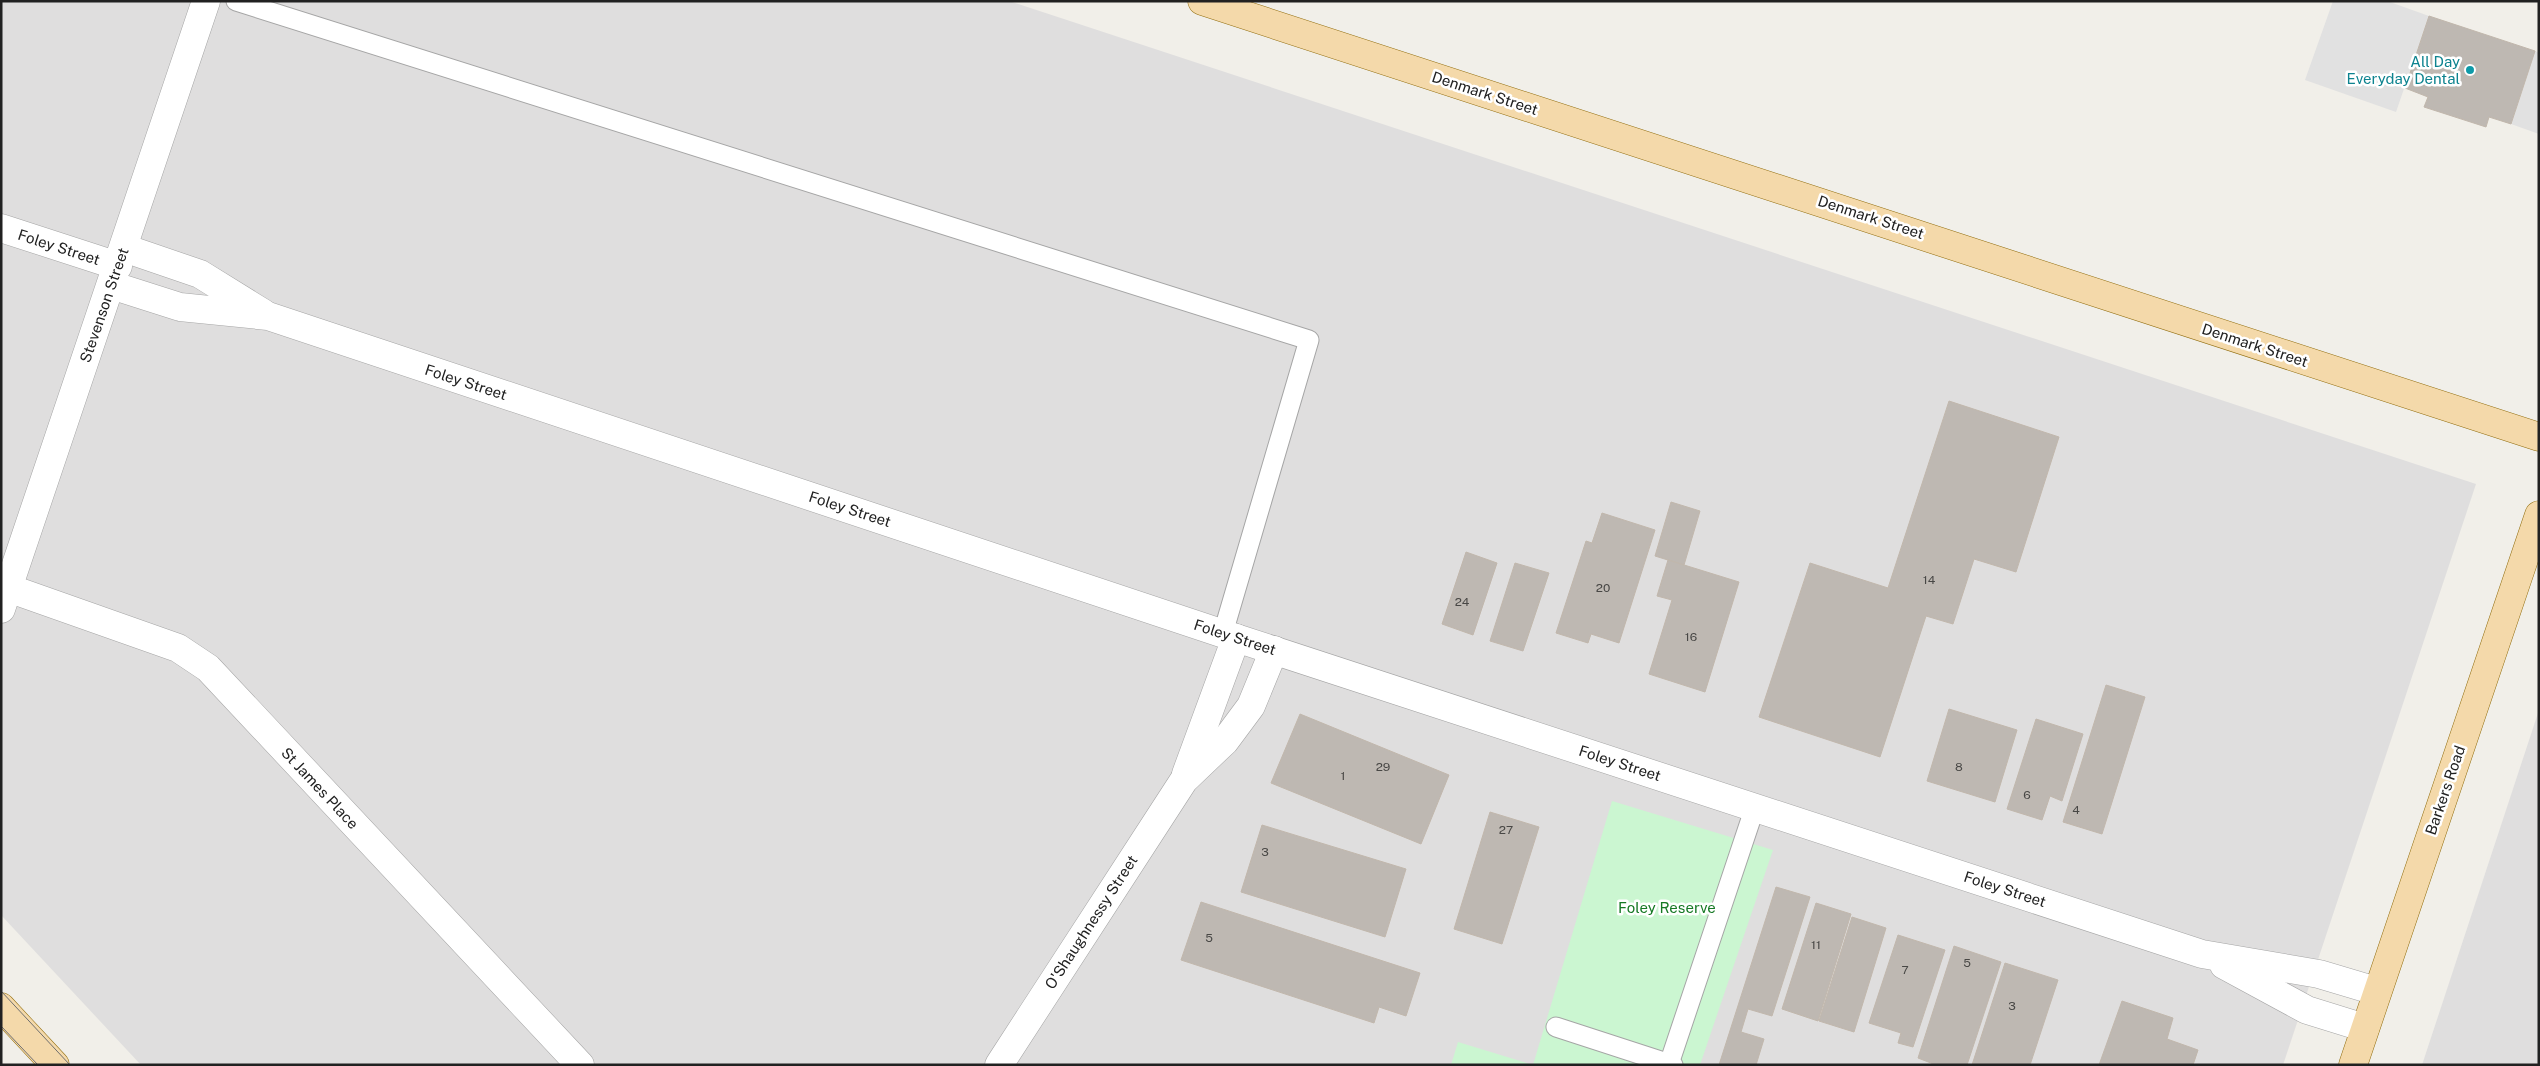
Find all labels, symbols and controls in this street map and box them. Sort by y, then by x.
place label: All Day Everyday Dental [2347,53,2460,87]
marker: All Day Everyday Dental [2464,64,2476,76]
street label: Denmark Street [1430,68,1540,118]
street label: Denmark Street [1816,192,1926,242]
street label: Foley Street [16,226,102,268]
street label: Stevenson Street [76,245,132,365]
street label: Denmark Street [2200,320,2310,370]
street label: Foley Street [423,361,509,403]
street label: Foley Street [807,488,893,530]
house number: 14 [1923,573,1936,587]
house number: 20 [1596,581,1610,595]
house number: 24 [1455,595,1470,609]
street label: Foley Street [1192,616,1278,658]
house number: 16 [1685,630,1697,644]
street label: Foley Street [1577,742,1663,784]
street label: Barkers Road [2422,743,2468,837]
street label: St James Place [278,744,362,832]
house number: 29 [1376,760,1390,774]
house number: 8 [1955,760,1963,774]
house number: 1 [1341,769,1345,783]
house number: 6 [2023,788,2031,802]
house number: 4 [2072,803,2080,817]
house number: 27 [1499,823,1513,837]
house number: 3 [1261,845,1269,859]
street label: O'Shaughnessy Street [1041,852,1141,992]
street label: Foley Street [1962,868,2048,910]
park label: Foley Reserve [1618,899,1716,916]
house number: 5 [1205,931,1213,945]
house number: 11 [1811,938,1821,952]
house number: 5 [1963,956,1971,970]
house number: 7 [1901,963,1909,977]
house number: 3 [2008,999,2016,1013]

